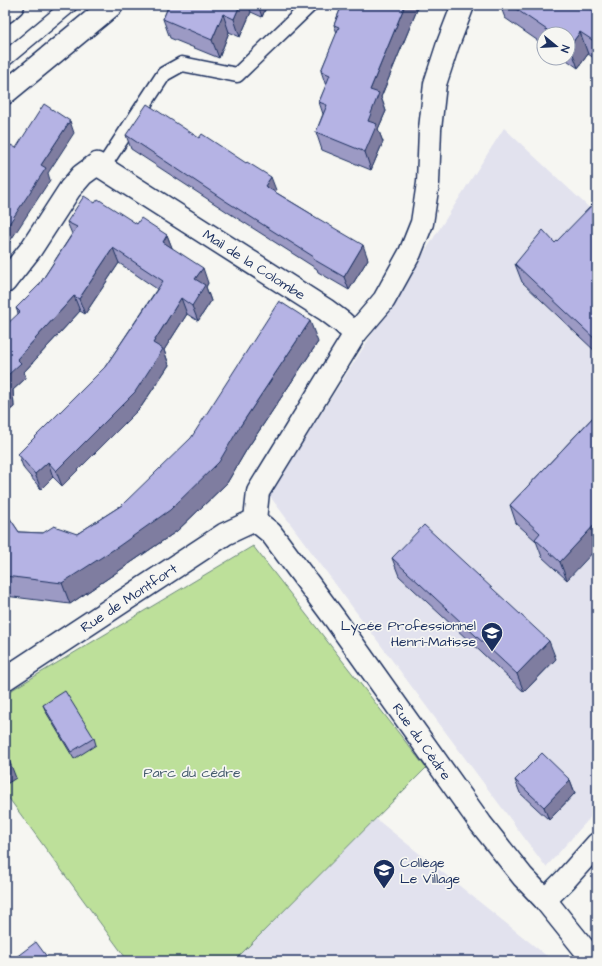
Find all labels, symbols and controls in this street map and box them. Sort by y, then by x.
north arrow [536,26,576,66]
text: N [557,43,573,55]
street label: Mail de la Colombe [198,225,309,305]
street label: Rue de Montfort [77,559,182,638]
place label: Lycée Professionnel Henri-Matisse [341,616,476,652]
school or university icon: Lycée Professionnel Henri-Matisse [479,620,505,653]
street label: Rue du Cèdre [387,699,456,785]
park label: Parc du cèdre [143,763,241,783]
place label: Collège Le Village [400,853,461,889]
school or university icon: Collège Le Village [371,857,397,890]

